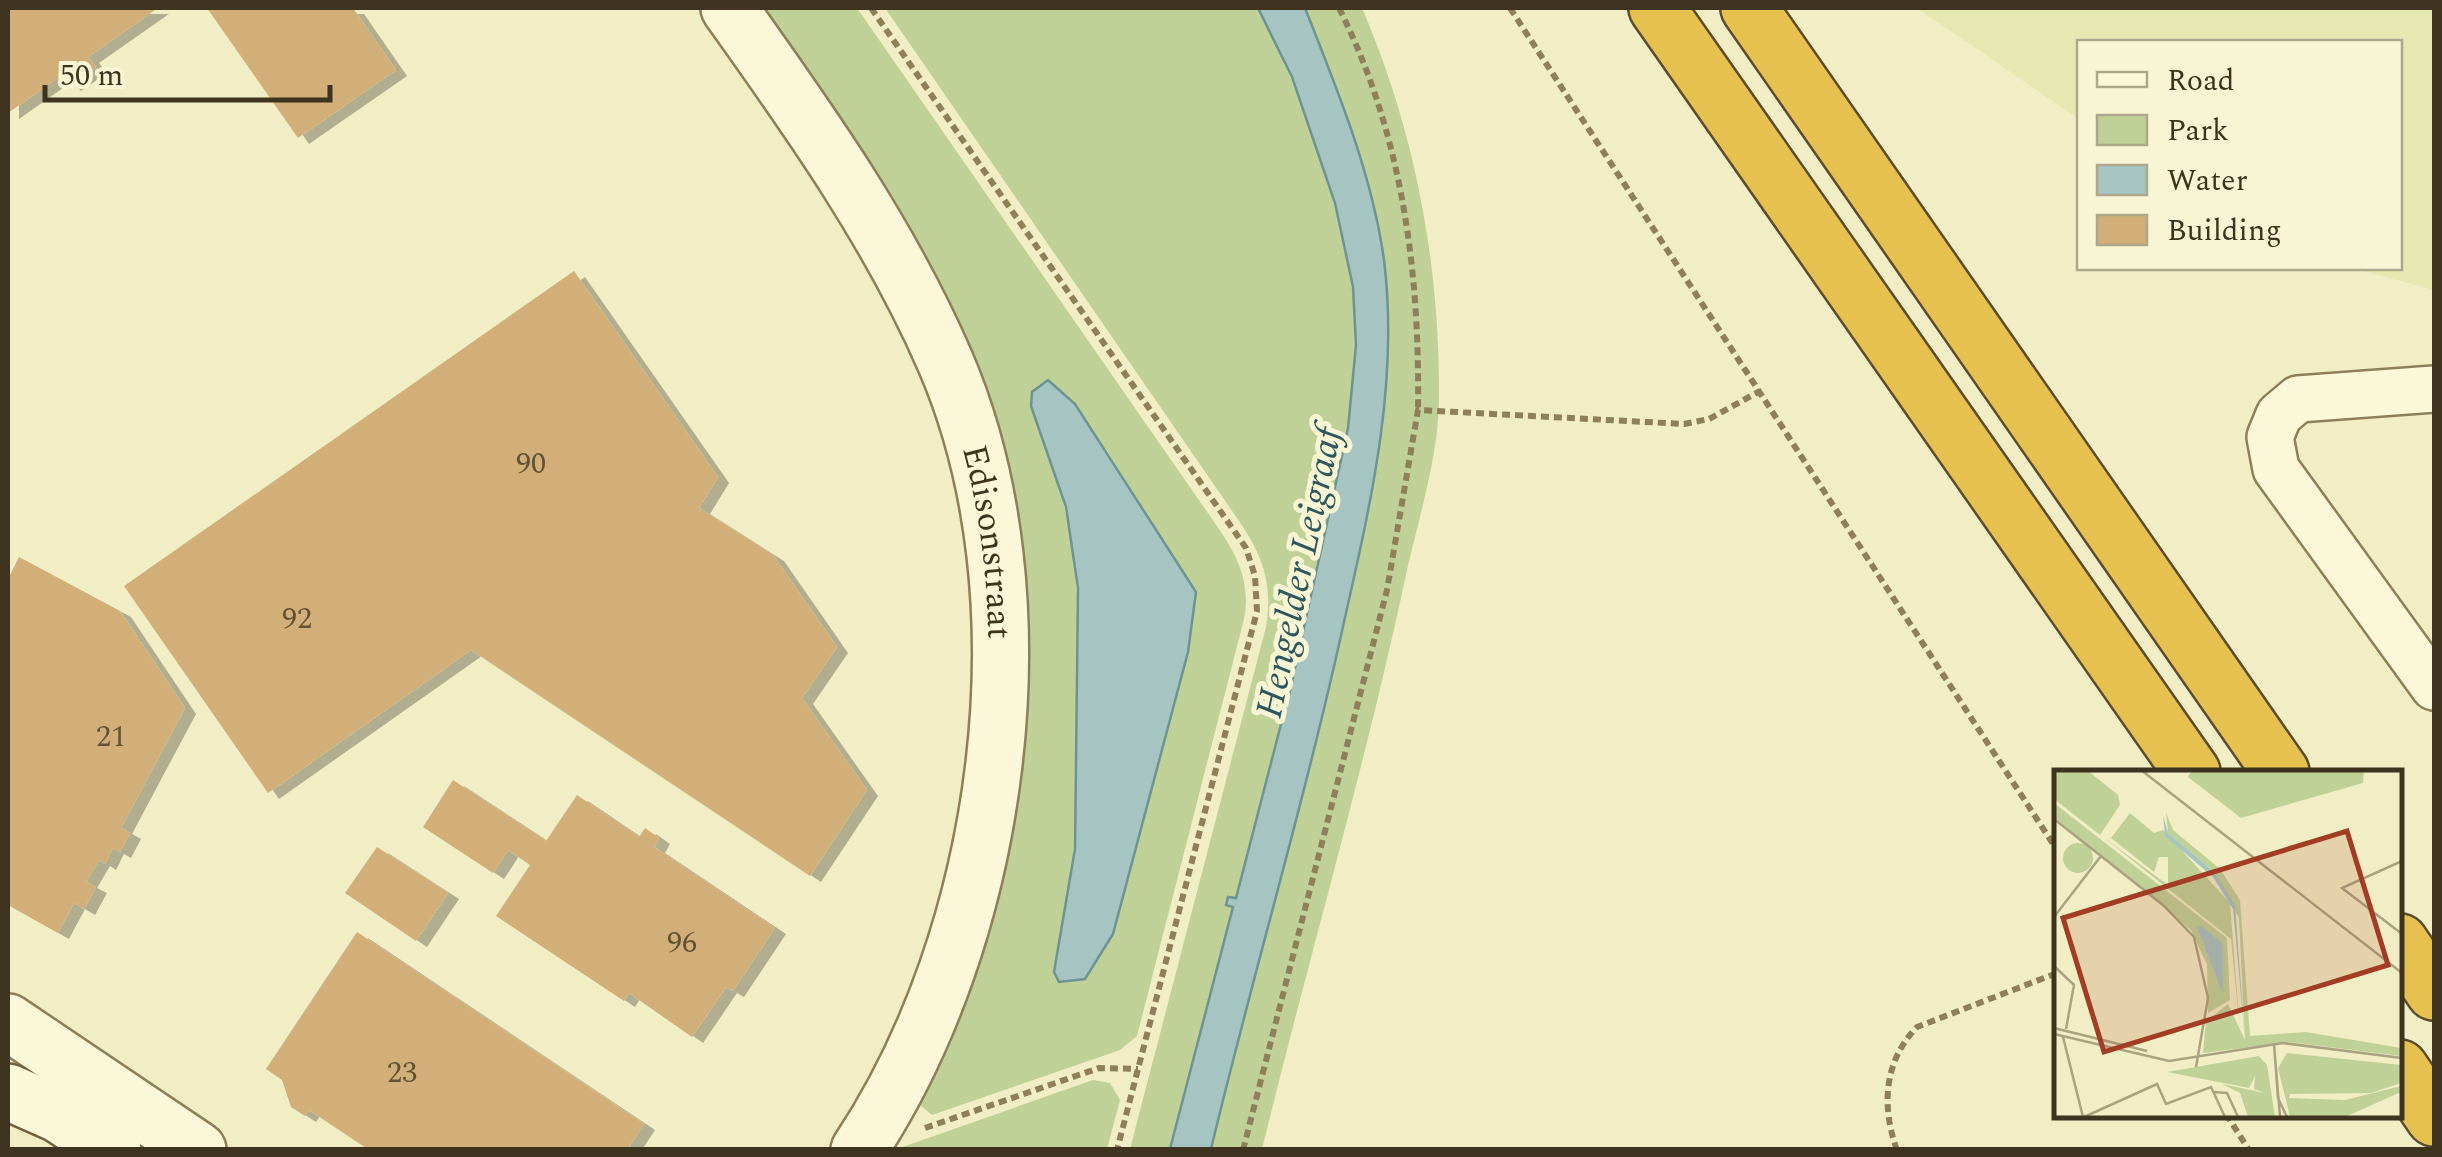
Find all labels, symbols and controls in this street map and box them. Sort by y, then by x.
scale bar [45,40,330,102]
legend [2077,40,2402,270]
text: 50 m [60,53,123,99]
text: Road [2167,58,2235,104]
text: Park [2167,108,2229,154]
text: Water [2167,158,2248,204]
text: Building [2167,208,2282,254]
water label: Hengelder Leigraaf [1241,416,1360,723]
street label: Edisonstraat [947,439,1025,640]
house number: 90 [516,441,546,487]
house number: 92 [282,596,312,642]
house number: 21 [96,714,126,760]
inset map [2054,770,2402,1117]
house number: 96 [667,920,697,966]
house number: 23 [387,1050,417,1096]

